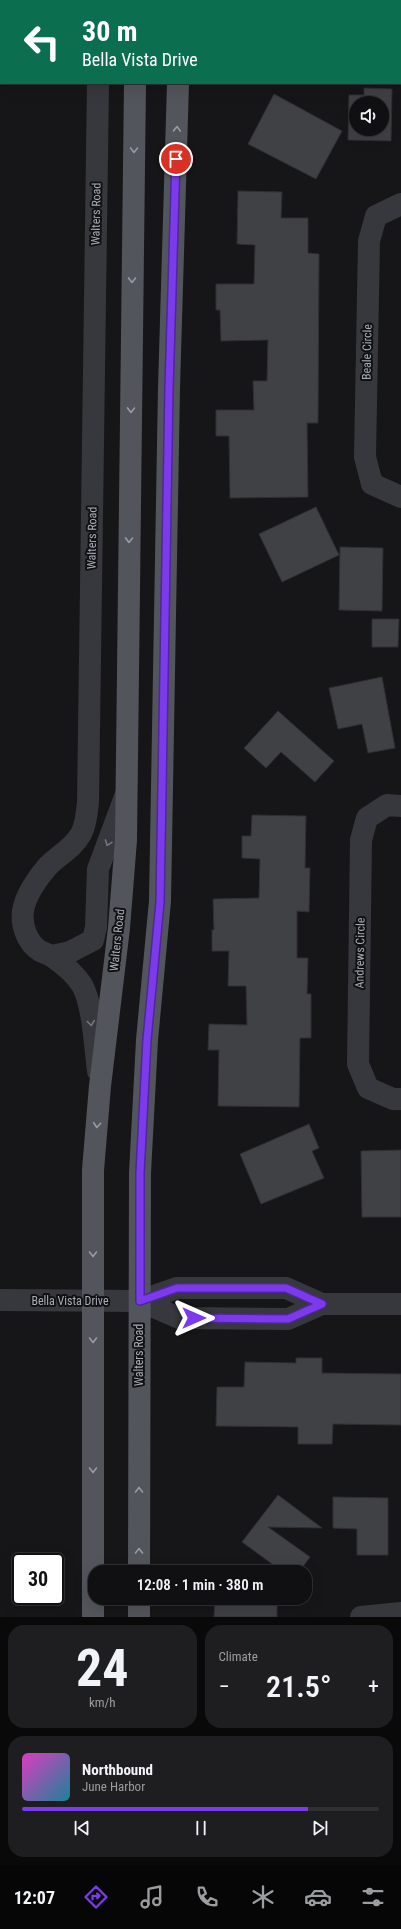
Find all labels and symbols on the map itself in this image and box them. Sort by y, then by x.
one-way arrow [172,126,181,132]
pin [159,142,193,176]
one-way arrow [130,147,138,153]
street label: Walters Road [88,183,104,245]
one-way arrow [128,277,137,283]
street label: Beale Circle [360,323,374,380]
one-way arrow [127,407,135,413]
street label: Walters Road [84,507,100,569]
one-way arrow [125,537,133,543]
one-way arrow [104,839,112,846]
street label: Walters Road [107,908,127,972]
street label: Andrews Circle [352,917,368,989]
one-way arrow [86,1020,95,1026]
one-way arrow [93,1121,102,1128]
one-way arrow [89,1251,97,1257]
street label: Bella Vista Drive [31,1294,109,1308]
position arrow [173,1297,215,1339]
street label: Walters Road [132,1324,146,1386]
one-way arrow [89,1337,97,1343]
one-way arrow [89,1467,97,1473]
one-way arrow [135,1487,143,1493]
one-way arrow [135,1548,143,1554]
speed limit sign: 30 [12,1553,64,1605]

